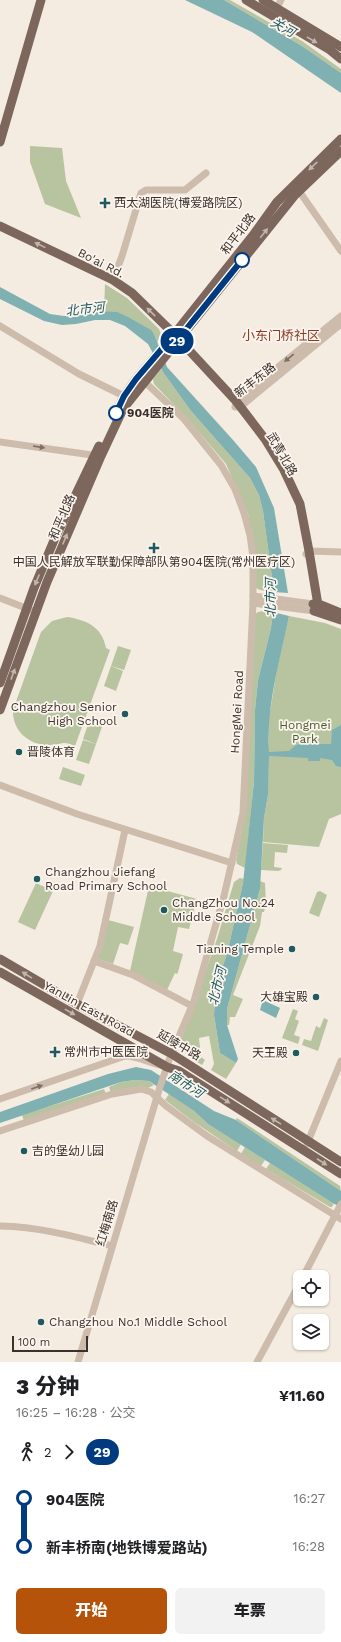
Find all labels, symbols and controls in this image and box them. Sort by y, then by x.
water label: 关河 [268,14,301,41]
one-way arrow [306,36,318,43]
one-way arrow [308,161,318,171]
place label: 西太湖医院(博爱路院区) [114,196,242,210]
marker: 西太湖医院(博爱路院区) [99,197,111,209]
street label: 和平北路 [218,211,258,257]
one-way arrow [260,228,269,239]
one-way arrow [35,242,46,249]
street label: Bo'ai Rd. [76,245,126,281]
unlabelled marker [234,252,250,268]
water label: 北市河 [65,299,108,318]
one-way arrow [146,307,156,317]
line badge: 29 [159,328,195,354]
district label: 小东门桥社区 [242,328,320,343]
text: 29 [169,333,185,349]
one-way arrow [283,354,294,362]
street label: 新丰东路 [232,360,278,400]
marker: 904医院 [108,405,124,421]
place label: 904医院 [127,406,174,420]
street label: 武青北路 [264,430,300,478]
one-way arrow [33,444,45,450]
street label: 和平北路 [46,492,78,542]
one-way arrow [63,533,69,545]
marker: 中国人民解放军联勤保障部队第904医院(常州医疗区) [148,542,160,554]
place label: 中国人民解放军联勤保障部队第904医院(常州医疗区) [13,555,295,569]
one-way arrow [34,575,40,587]
water label: 北市河 [263,576,278,618]
one-way arrow [11,667,17,679]
street label: HongMei Road [228,670,246,754]
place label: Changzhou Senior High School [11,700,117,728]
marker: Changzhou Senior High School [120,709,130,719]
park label: Hongmei Park [279,718,331,746]
place label: 晋陵体育 [27,745,75,759]
marker: 晋陵体育 [14,747,24,757]
place label: Changzhou Jiefang Road Primary School [45,865,167,893]
marker: Changzhou Jiefang Road Primary School [32,874,42,884]
place label: ChangZhou No.24 Middle School [172,896,275,924]
marker: ChangZhou No.24 Middle School [159,905,169,915]
place label: Tianing Temple [196,942,284,956]
marker: Tianing Temple [287,944,297,954]
water label: 北市河 [205,962,230,1007]
one-way arrow [21,972,33,979]
street label: YanLin East Road [41,978,137,1040]
place label: 大雄宝殿 [260,990,308,1004]
marker: 大雄宝殿 [311,992,321,1002]
one-way arrow [65,1009,76,1016]
street label: 延陵中路 [155,1027,203,1063]
place label: 常州市中医医院 [64,1045,148,1059]
marker: 常州市中医医院 [49,1046,61,1058]
place label: 天王殿 [252,1046,288,1060]
marker: 天王殿 [291,1048,301,1058]
water label: 南市河 [166,1067,209,1103]
one-way arrow [31,1083,43,1089]
one-way arrow [220,1096,230,1104]
one-way arrow [270,1117,282,1124]
place label: 吉的堡幼儿园 [32,1144,104,1158]
marker: 吉的堡幼儿园 [19,1146,29,1156]
one-way arrow [317,1158,328,1166]
street label: 红梅南路 [93,1198,121,1248]
map controls [293,1270,329,1350]
button: locate [293,1270,329,1306]
button: layers [293,1314,329,1350]
place label: Changzhou No.1 Middle School [49,1315,227,1329]
marker: Changzhou No.1 Middle School [36,1317,46,1327]
scale bar [12,1334,88,1353]
text: 100 m [18,1336,50,1349]
text: 3 分钟 [16,1374,79,1399]
text: ¥11.60 [279,1387,325,1405]
text: 16:25 – 16:28 · 公交 [16,1405,135,1420]
icon: walk [16,1441,38,1463]
icon: forward [58,1441,80,1463]
text: 29 [94,1444,111,1460]
text: 2 [44,1445,52,1460]
text: 904医院 [46,1491,105,1509]
text: 16:27 [294,1491,325,1506]
text: 新丰桥南(地铁博爱路站) [46,1539,208,1557]
text: 16:28 [293,1539,325,1554]
button: 开始 [16,1588,167,1634]
button: 车票 [175,1588,325,1634]

